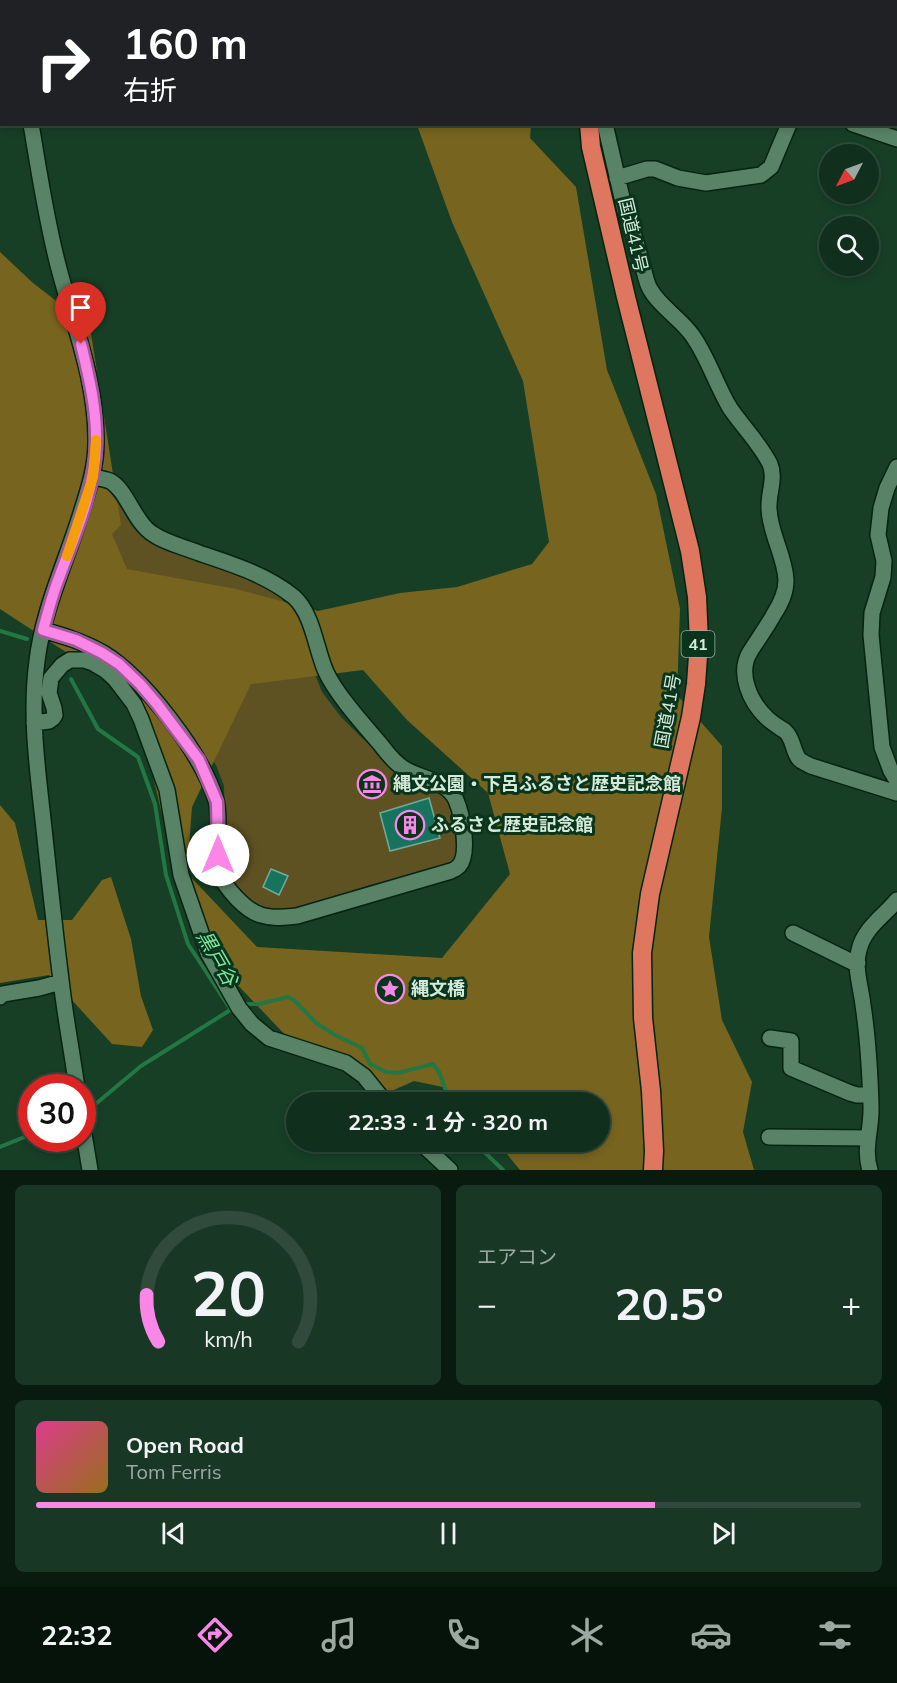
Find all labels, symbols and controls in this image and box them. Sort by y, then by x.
text: 160 m [123,17,248,70]
icon: right [24,24,102,102]
text: 右折 [123,73,177,107]
north arrow [819,144,879,204]
map controls [819,144,879,276]
street label: 国道41号 [614,195,653,274]
button: search [819,216,879,276]
pin [55,282,106,344]
icon: arrive [64,291,97,324]
road number: 41 [682,631,714,657]
street label: 国道41号 [650,672,685,750]
museum icon: 縄文公園・下呂ふるさと歴史記念館 [356,768,388,800]
place label: 縄文公園・下呂ふるさと歴史記念館 [393,772,681,795]
building icon: ふるさと歴史記念館 [394,809,426,841]
place label: ふるさと歴史記念館 [431,813,593,836]
position arrow [186,823,250,887]
water label: 黒戸谷 [192,926,244,992]
place icon: 縄文橋 [374,973,406,1005]
place label: 縄文橋 [411,977,465,1000]
speed limit sign: 30 [18,1074,96,1152]
text: 22:33 · 1 分 · 320 m [348,1108,548,1136]
text: エアコン [477,1244,557,1269]
text: 20 [191,1253,265,1332]
text: 20.5° [614,1275,724,1331]
text: − [477,1283,497,1324]
text: + [841,1283,861,1324]
text: km/h [204,1325,252,1352]
text: Open Road [126,1431,244,1459]
text: Tom Ferris [126,1459,222,1484]
icon: previous [157,1517,190,1550]
icon: pause [432,1517,465,1550]
icon: next [707,1517,740,1550]
icon: directions [194,1614,236,1656]
icon: music [318,1614,360,1656]
icon: phone [442,1614,484,1656]
icon: climate [566,1614,608,1656]
icon: car [690,1614,732,1656]
icon: filters [814,1614,856,1656]
text: 22:32 [41,1618,112,1652]

